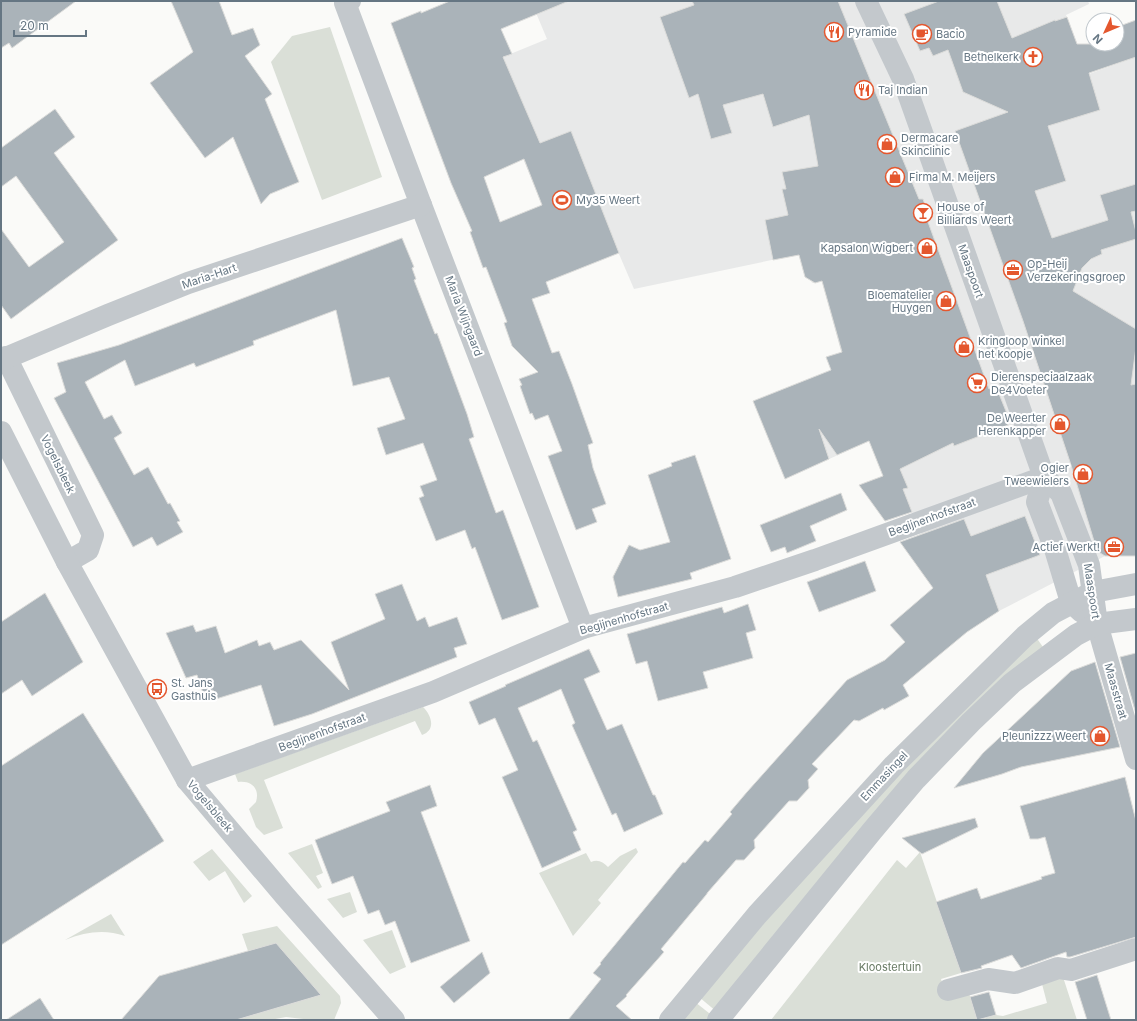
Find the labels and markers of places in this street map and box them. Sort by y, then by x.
restaurant icon: Pyramide [823,21,845,43]
cafe icon: Bacio [911,23,933,45]
place label: Pyramide [848,25,897,39]
place label: Bacio [936,27,965,41]
church icon: Bethelkerk [1022,46,1044,68]
place label: Bethelkerk [964,50,1019,64]
restaurant icon: Taj Indian [853,79,875,101]
place label: Taj Indian [878,83,928,97]
place label: Dermacare Skinclinic [901,131,958,158]
shop icon: Dermacare Skinclinic [876,133,898,155]
shop icon: Firma M. Meijers [884,166,906,188]
place label: Firma M. Meijers [909,170,996,184]
sports icon: My35 Weert [551,189,573,211]
place label: My35 Weert [576,193,640,207]
place label: House of Billiards Weert [937,200,1012,227]
bar icon: House of Billiards Weert [912,202,934,224]
shop icon: Kapsalon Wigbert [916,237,938,259]
place label: Kapsalon Wigbert [821,241,913,255]
place label: Op-Heij Verzekeringsgroep [1027,257,1126,284]
office icon: Op-Heij Verzekeringsgroep [1002,259,1024,281]
place label: Bloematelier Huygen [868,288,932,315]
shop icon: Bloematelier Huygen [935,290,957,312]
place label: Kringloop winkel het koopje [978,334,1064,361]
shop icon: Kringloop winkel het koopje [953,336,975,358]
place label: Dierenspeciaalzaak De4Voeter [991,370,1092,397]
supermarket icon: Dierenspeciaalzaak De4Voeter [966,372,988,394]
place label: De Weerter Herenkapper [978,411,1046,438]
shop icon: De Weerter Herenkapper [1049,413,1071,435]
place label: Ogier Tweewielers [1004,461,1069,488]
shop icon: Ogier Tweewielers [1072,463,1094,485]
office icon: Actief Werkt! [1103,536,1125,558]
place label: Actief Werkt! [1032,540,1100,554]
place label: St. Jans Gasthuis [171,676,216,703]
bus stop icon: St. Jans Gasthuis [146,678,168,700]
shop icon: Pleunizzz Weert [1089,725,1111,747]
place label: Pleunizzz Weert [1002,729,1086,743]

